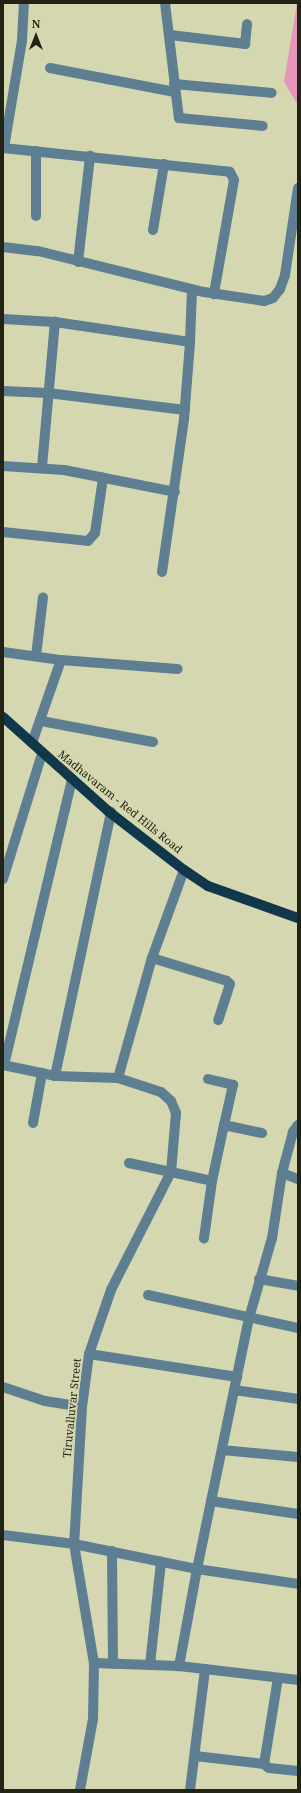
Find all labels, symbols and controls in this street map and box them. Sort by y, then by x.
north arrow [16,16,56,56]
text: N [32,16,40,31]
street label: Madhavaram - Red Hills Road [55,748,185,856]
street label: Tiruvalluvar Street [60,1358,84,1458]

